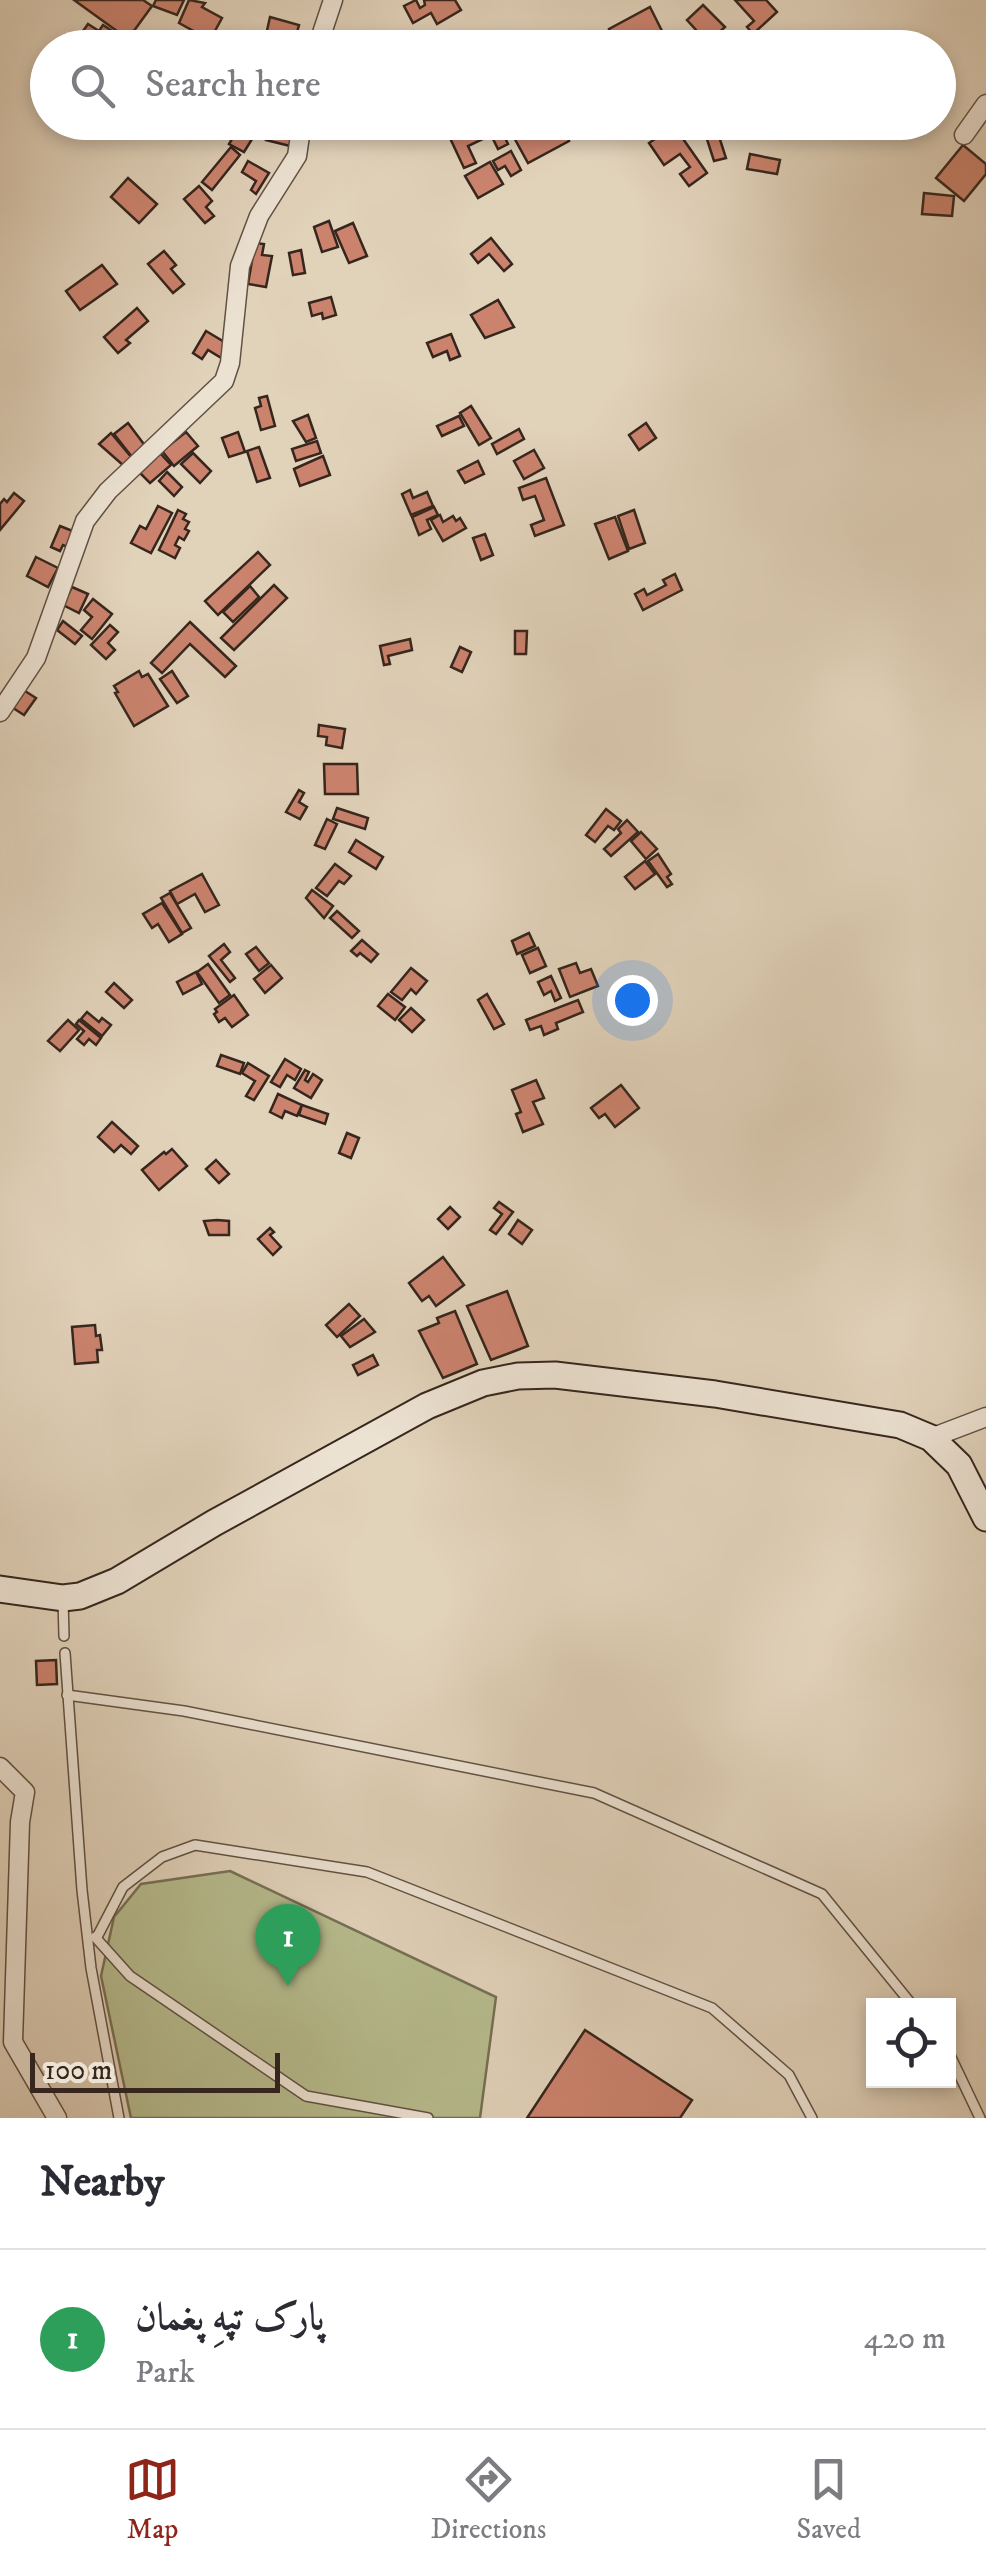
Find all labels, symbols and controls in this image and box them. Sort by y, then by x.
search box [30,30,956,140]
icon: search [65,58,120,113]
text: Search here [145,61,321,109]
your location [607,975,658,1026]
pin: 1 [256,1904,320,1986]
map controls [866,1998,956,2088]
button: locate [866,1998,956,2088]
scale bar [30,2048,280,2092]
text: 100 m [45,2053,112,2088]
text: Nearby [40,2157,164,2209]
text: پارک تپهِ پغمان [135,2294,325,2342]
text: 1 [67,2319,78,2359]
text: 420 m [864,2319,946,2359]
text: Park [135,2353,195,2393]
tab: Map [125,2452,180,2547]
tab: Directions [430,2452,546,2547]
tab: Saved [797,2452,861,2547]

